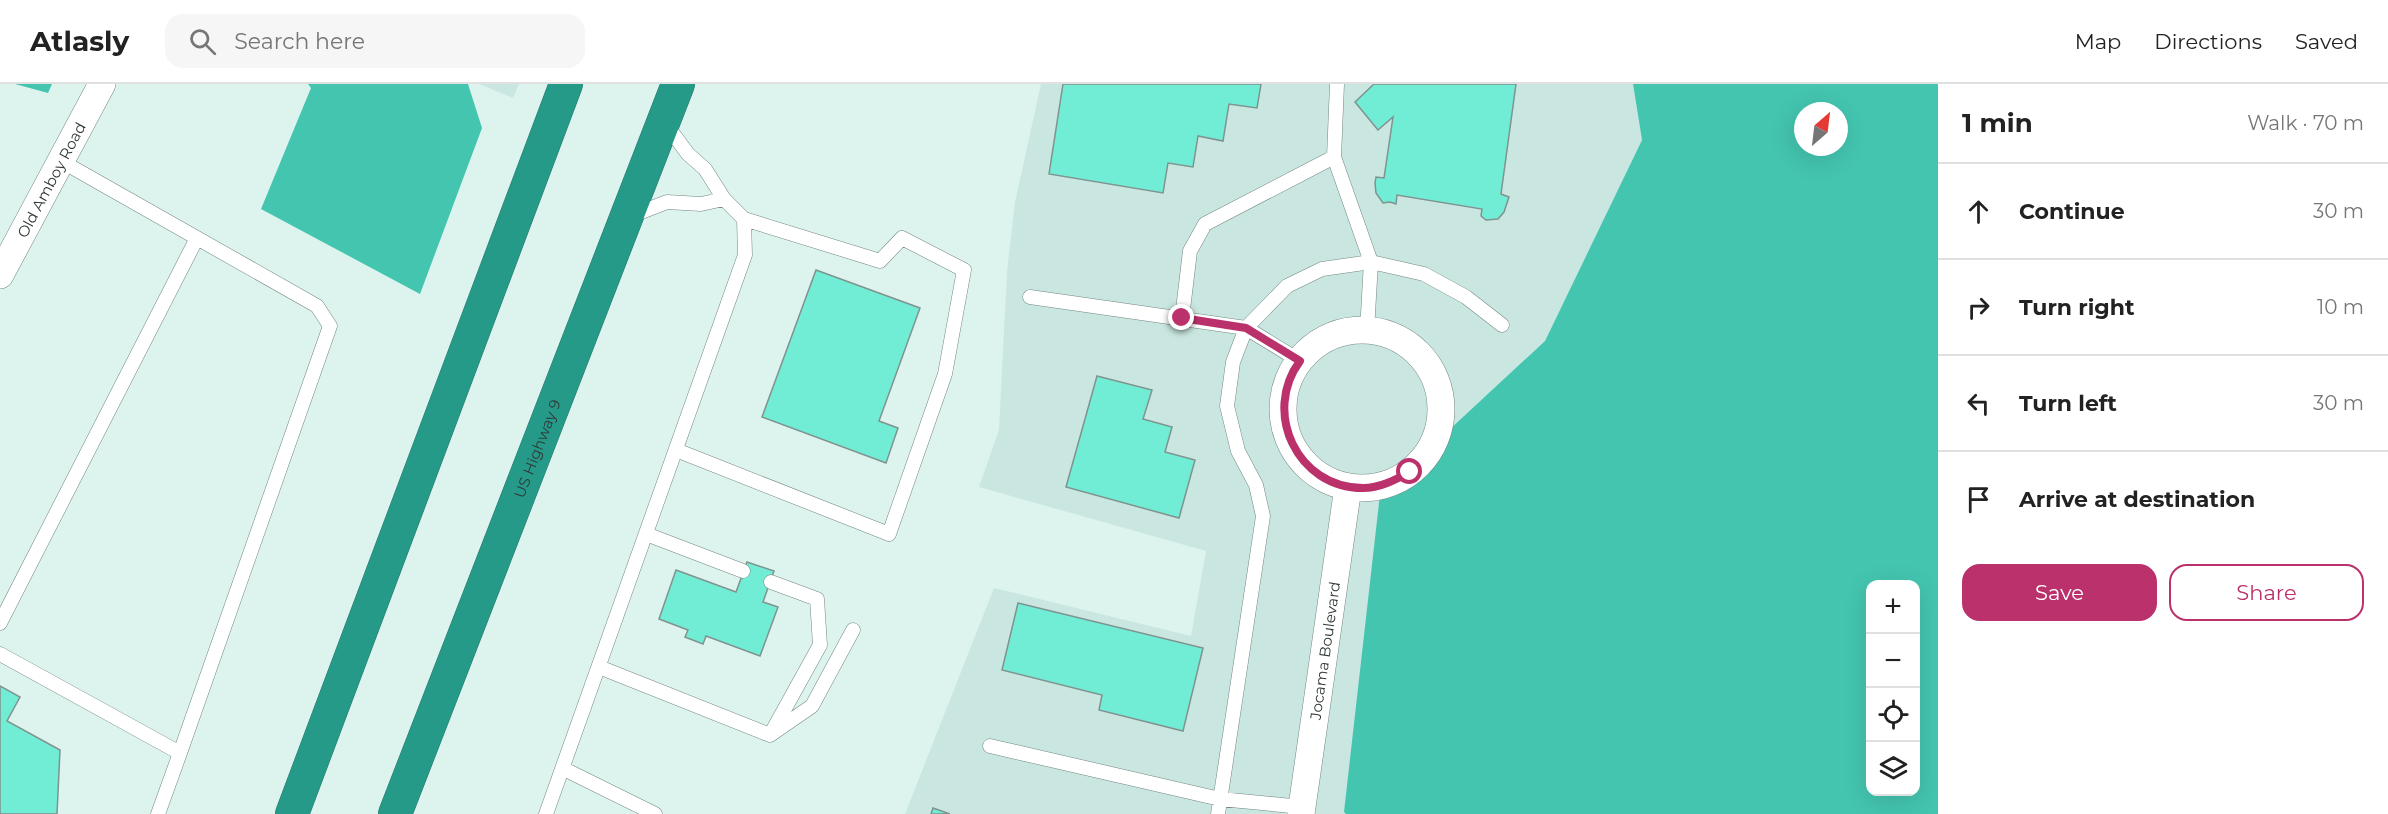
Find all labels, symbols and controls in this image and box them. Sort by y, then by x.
search box [165,14,585,68]
text: Atlasly [30,24,129,58]
icon: search [186,25,219,58]
text: Search here [234,28,365,55]
text: Map [2075,29,2121,54]
text: Directions [2154,29,2262,54]
text: Saved [2295,29,2358,54]
north arrow [1794,102,1848,156]
text: 1 min [1962,107,2033,139]
text: Walk · 70 m [2247,111,2364,135]
street label: Old Amboy Road [12,119,89,241]
icon: ahead [1962,195,1995,228]
text: Continue [2019,198,2125,225]
text: 30 m [2313,199,2364,223]
icon: right [1962,291,1995,324]
text: Turn right [2019,294,2134,321]
text: 10 m [2317,295,2364,319]
route end [1168,304,1194,330]
icon: left [1962,387,1995,420]
text: Turn left [2019,390,2117,417]
text: 30 m [2313,391,2364,415]
street label: US Highway 9 [509,396,564,501]
route start [1396,458,1422,484]
icon: arrive [1962,483,1995,516]
text: Arrive at destination [2019,486,2255,513]
button: Save [1962,564,2157,621]
button: Share [2169,564,2364,621]
street label: Jocama Boulevard [1305,580,1344,722]
map controls [1866,580,1920,796]
button: + [1866,580,1920,634]
button: − [1866,634,1920,688]
button: locate [1866,688,1920,742]
button: layers [1866,742,1920,796]

